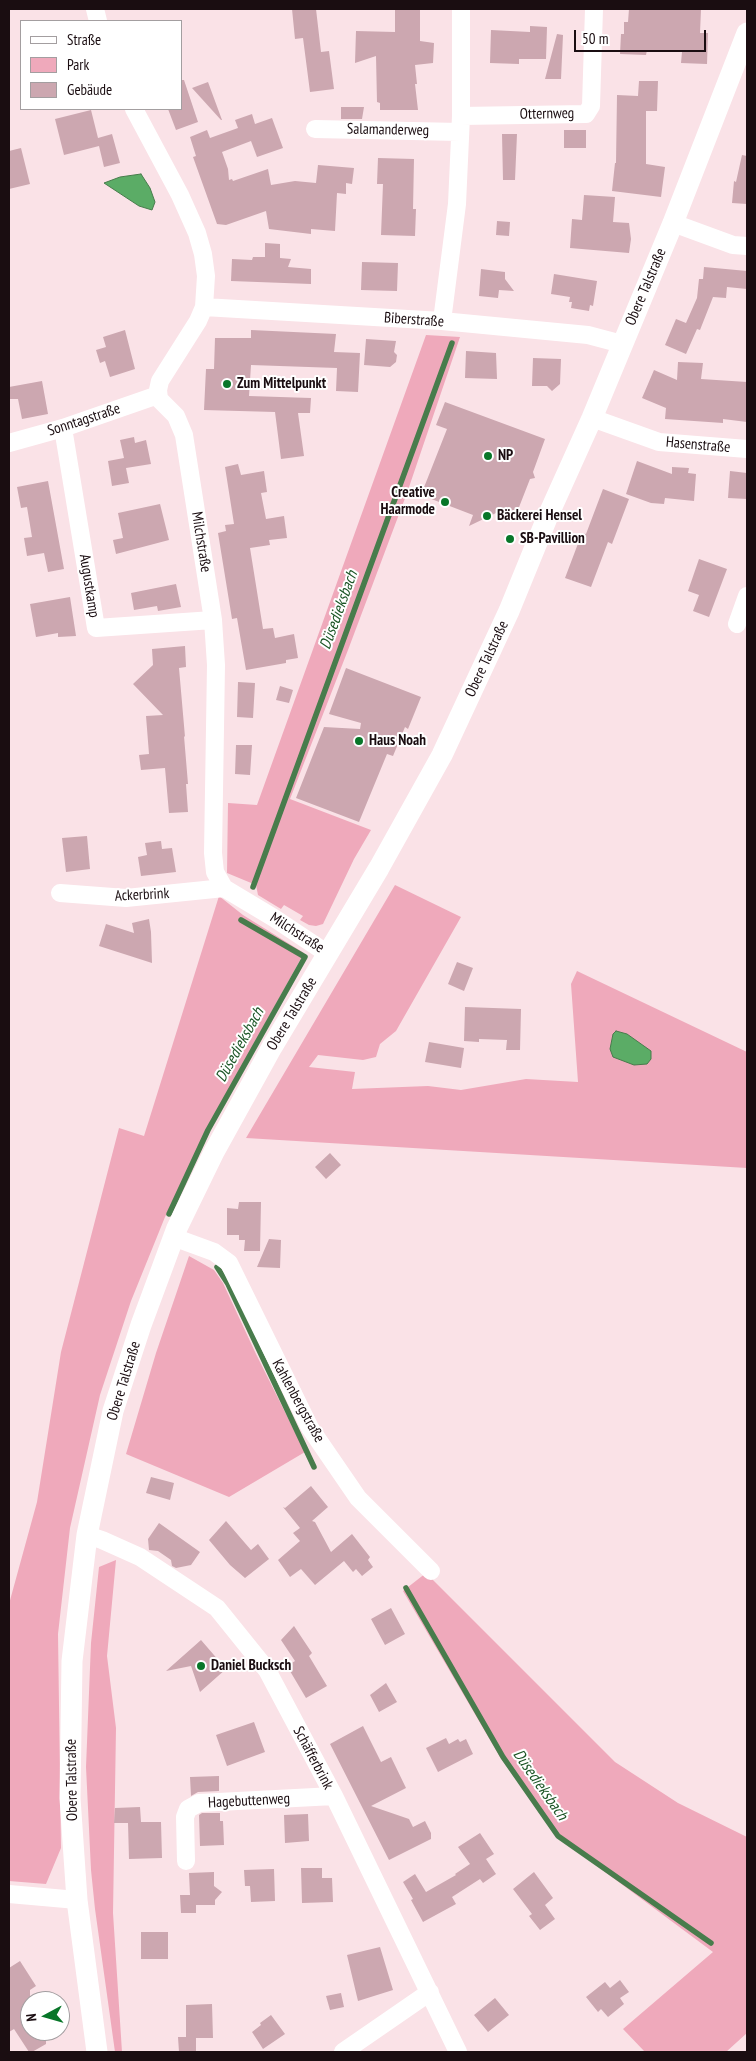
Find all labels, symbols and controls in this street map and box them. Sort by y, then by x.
legend [20,20,182,110]
scale bar [576,20,708,52]
text: 50 m [582,29,608,48]
text: Straße [67,30,101,49]
text: Park [67,55,89,74]
text: Gebäude [67,80,112,99]
street label: Otternweg [520,105,574,123]
street label: Salamanderweg [347,120,429,140]
street label: Obere Talstraße [622,246,670,328]
street label: Biberstraße [383,309,445,331]
place label: Zum Mittelpunkt [237,375,326,393]
marker: Zum Mittelpunkt [221,378,233,390]
street label: Sonntagstraße [45,400,123,440]
street label: Hasenstraße [665,433,731,457]
place label: NP [498,447,513,465]
marker: NP [482,450,494,462]
place label: Creative Haarmode [381,484,435,519]
marker: Creative Haarmode [439,496,451,508]
place label: Bäckerei Hensel [497,507,582,525]
street label: Milchstraße [187,510,215,574]
marker: Bäckerei Hensel [481,510,493,522]
place label: SB-Pavillion [520,530,585,548]
marker: SB-Pavillion [504,533,516,545]
street label: Augustkamp [75,553,103,619]
water label: Düsedieksbach [316,568,362,652]
street label: Obere Talstraße [461,618,513,700]
place label: Haus Noah [369,732,426,750]
marker: Haus Noah [353,735,365,747]
street label: Ackerbrink [114,885,170,905]
street label: Milchstraße [266,909,328,957]
street label: Obere Talstraße [263,974,321,1054]
water label: Düsedieksbach [212,1004,268,1086]
street label: Obere Talstraße [103,1339,145,1423]
street label: Kahlenbergstraße [268,1356,328,1446]
place label: Daniel Bucksch [211,1657,291,1675]
marker: Daniel Bucksch [195,1660,207,1672]
street label: Schäfferbrink [289,1724,337,1792]
street label: Obere Talstraße [62,1739,82,1821]
water label: Düsedieksbach [509,1746,571,1824]
street label: Hagebuttenweg [208,1790,290,1812]
north arrow [20,1991,70,2041]
text: N [22,2013,40,2022]

